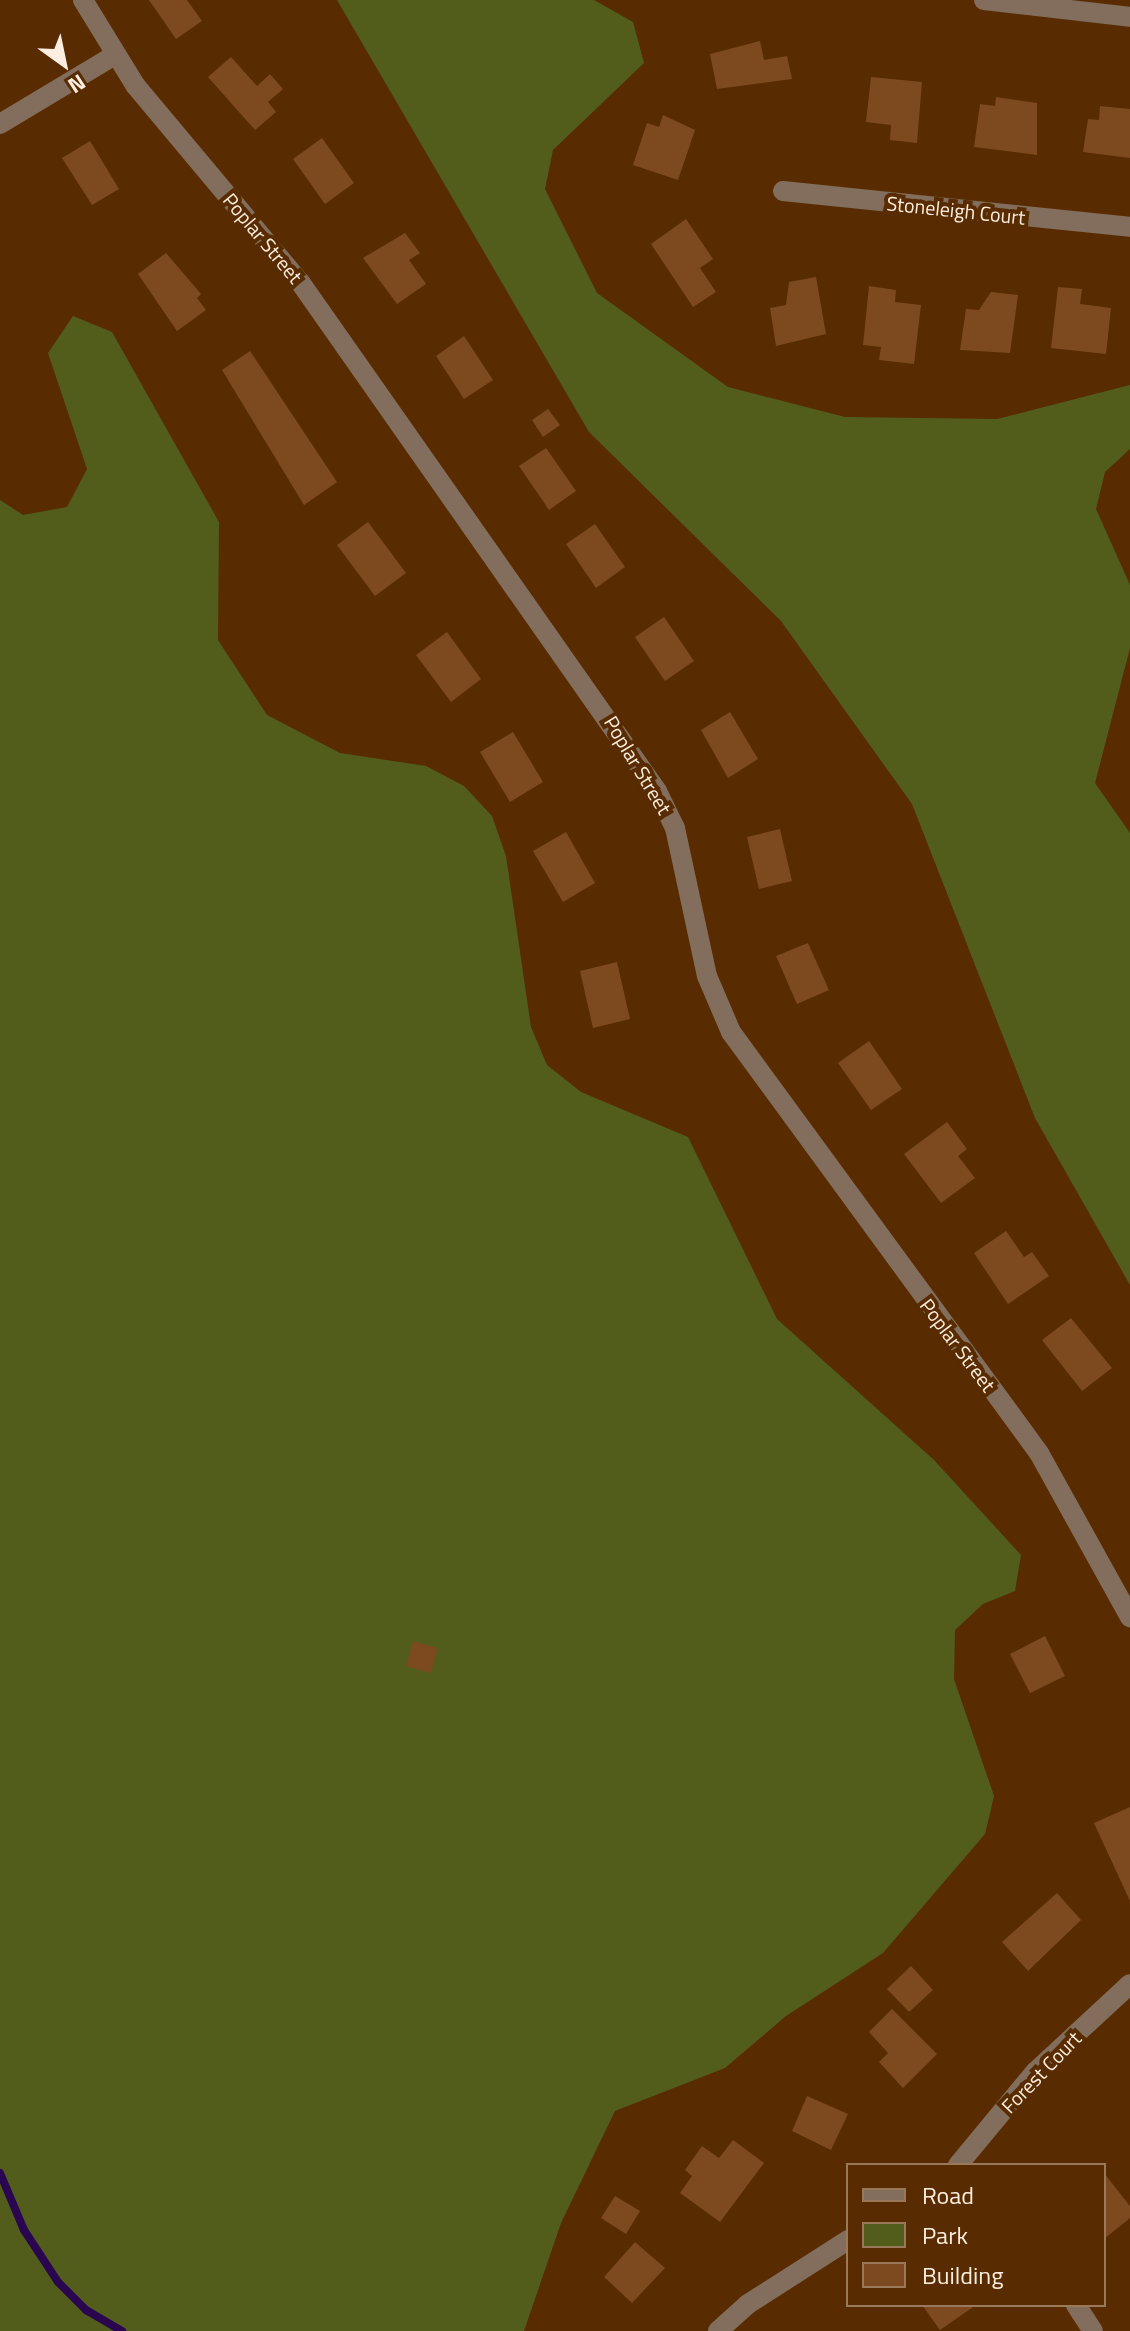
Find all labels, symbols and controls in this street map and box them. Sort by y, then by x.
north arrow [24,24,104,104]
text: N [61,66,93,103]
street label: Poplar Street [218,188,308,288]
street label: Stoneleigh Court [885,191,1027,229]
street label: Poplar Street [599,712,677,818]
street label: Poplar Street [915,1294,1001,1396]
street label: Forest Court [996,2026,1086,2118]
legend [846,2163,1106,2307]
text: Road [922,2177,974,2213]
text: Park [922,2217,968,2253]
text: Building [922,2257,1004,2293]

